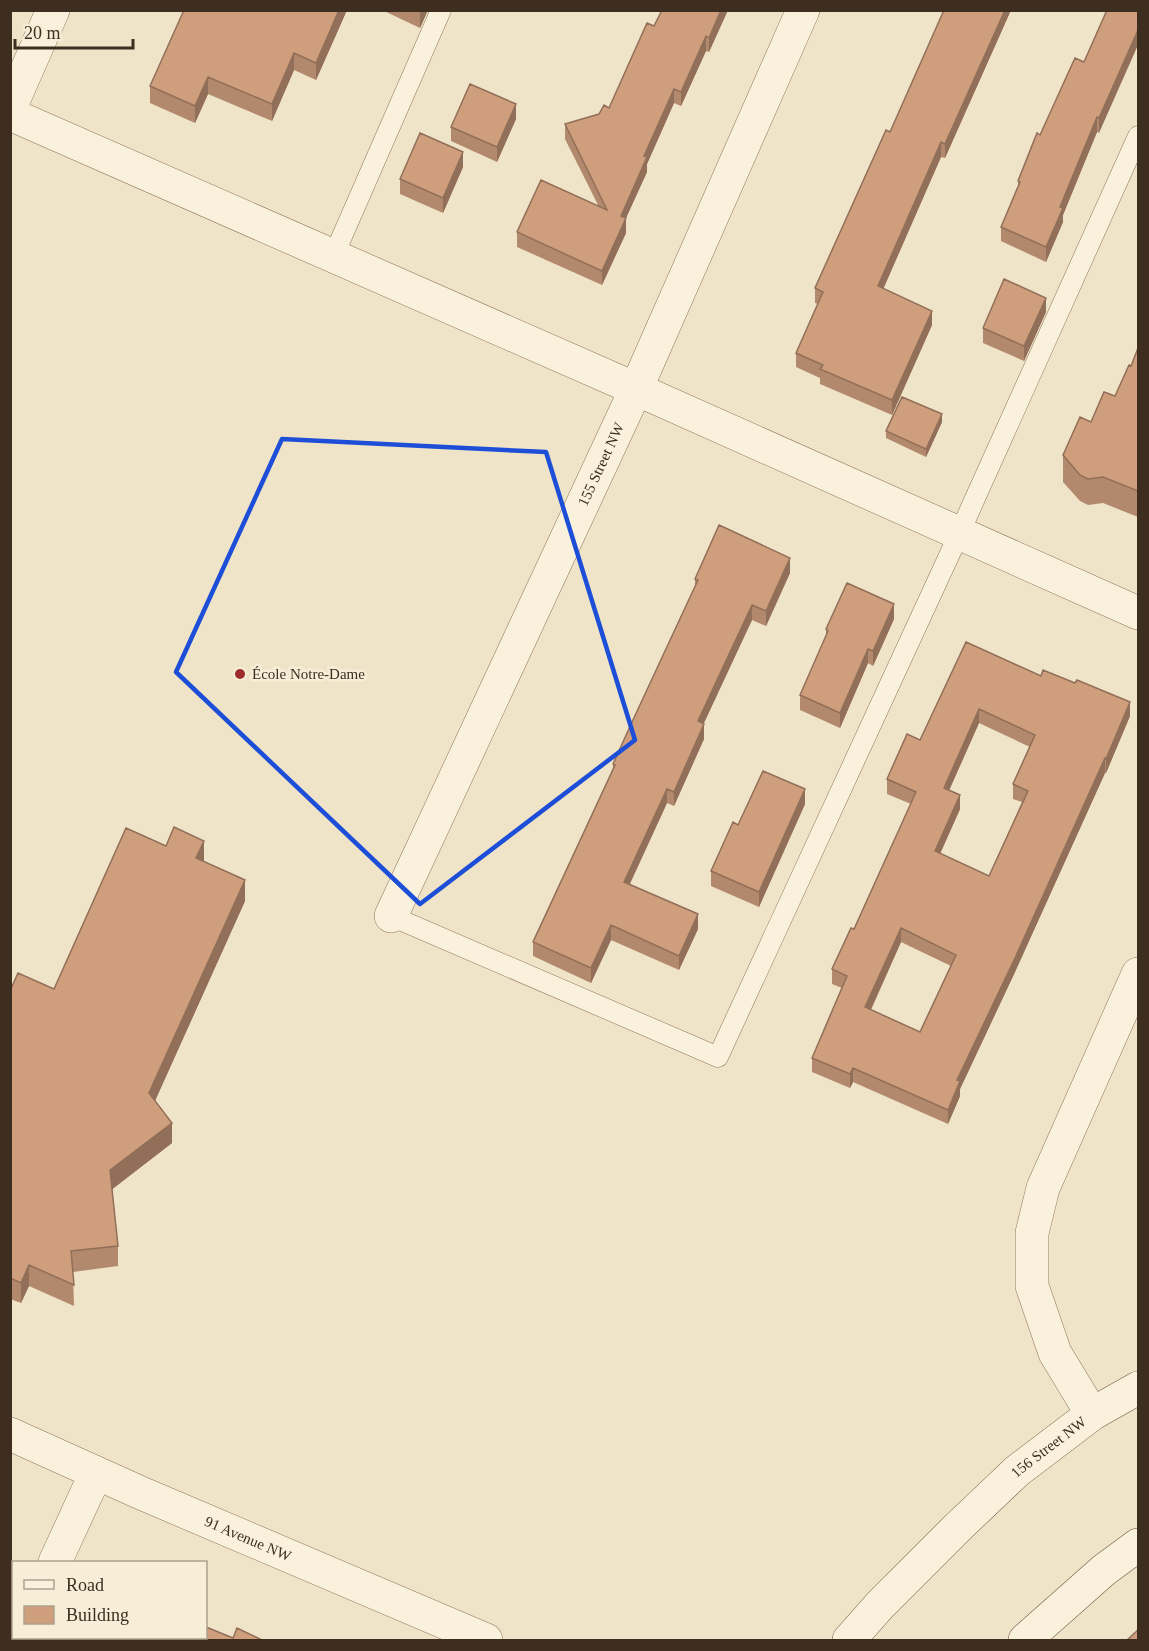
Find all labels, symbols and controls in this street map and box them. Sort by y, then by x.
scale bar [15,12,134,50]
text: 20 m [24,23,61,43]
street label: 155 Street NW [575,419,628,509]
place label: École Notre-Dame [252,666,365,682]
marker: École Notre-Dame [233,667,247,681]
street label: 156 Street NW [1008,1413,1090,1481]
street label: 91 Avenue NW [202,1513,294,1564]
legend [12,1561,207,1639]
text: Road [66,1575,104,1595]
text: Building [66,1605,129,1625]

